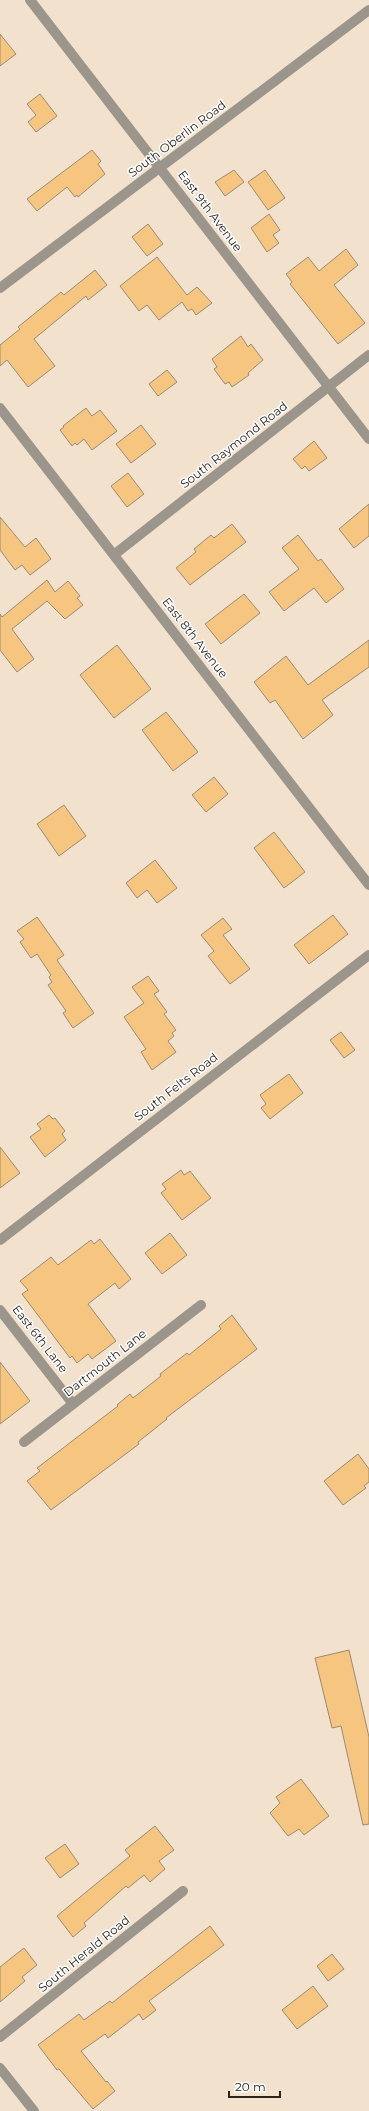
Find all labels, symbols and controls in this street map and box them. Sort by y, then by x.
street label: South Oberlin Road [125,97,228,180]
street label: East 9th Avenue [175,167,246,254]
street label: South Raymond Road [177,398,290,491]
street label: East 8th Avenue [159,594,231,681]
street label: South Felts Road [131,1049,221,1124]
street label: East 6th Lane [9,1302,71,1376]
street label: Dartmouth Lane [60,1326,149,1400]
street label: South Herald Road [35,1912,132,1995]
scale bar [229,2073,280,2099]
text: 20 m [235,2079,266,2094]

